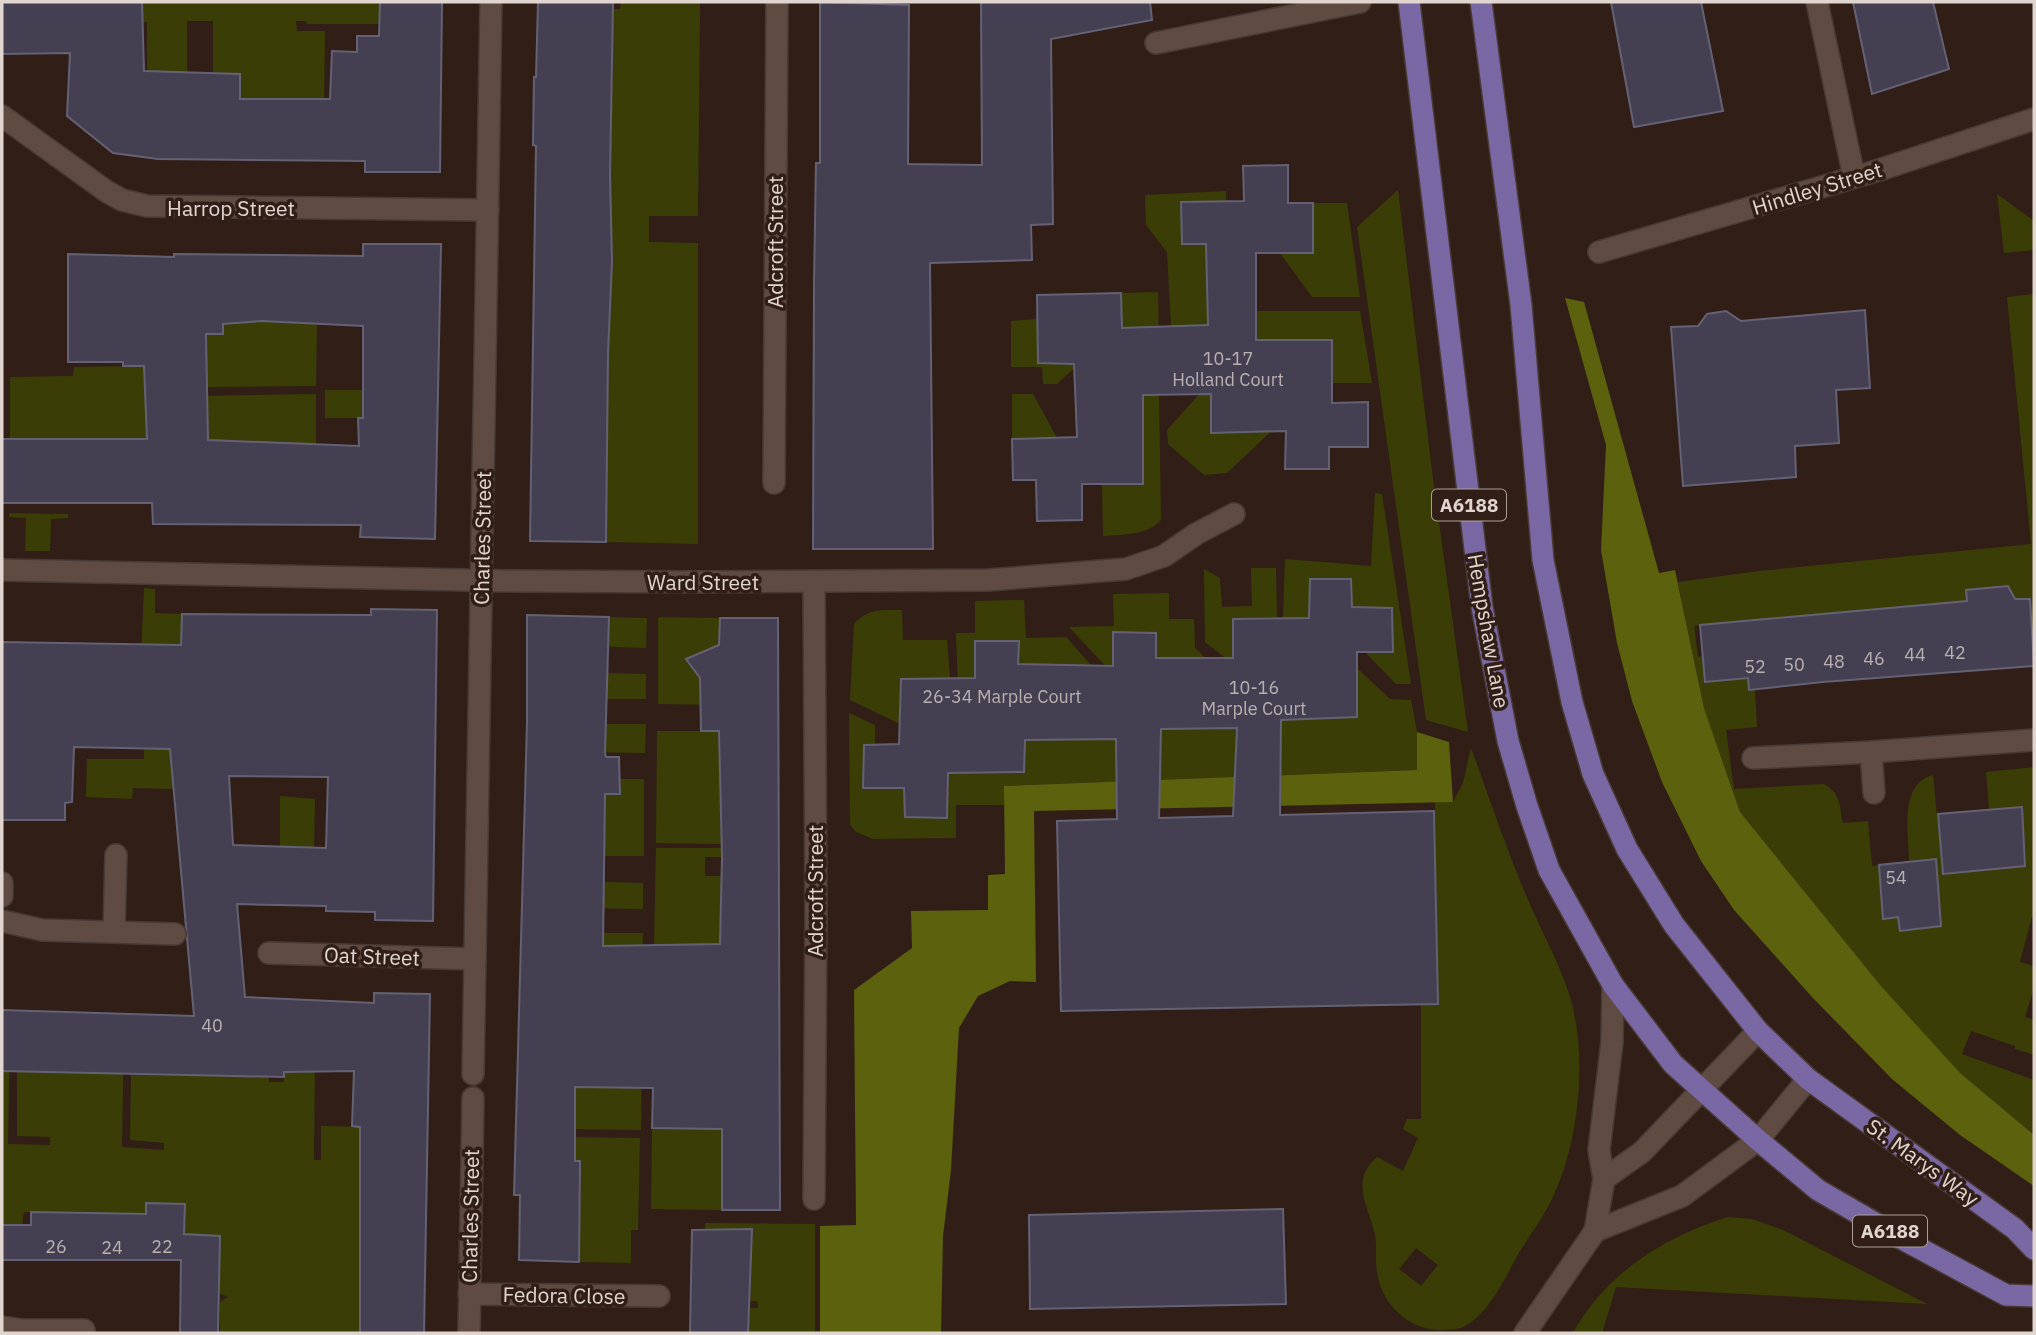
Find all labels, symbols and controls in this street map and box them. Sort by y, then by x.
street label: Hindley Street [1749,155,1885,221]
street label: Adcroft Street [761,176,789,308]
street label: Harrop Street [167,194,295,222]
house number: 10-17 Holland Court [1172,347,1284,391]
street label: Charles Street [467,471,497,605]
road number: A6188 [1432,490,1506,520]
street label: Hempshaw Lane [1462,552,1516,710]
street label: Ward Street [647,568,759,596]
house number: 42 [1944,641,1966,664]
house number: 44 [1904,643,1926,666]
house number: 46 [1863,647,1885,670]
house number: 48 [1823,650,1845,673]
house number: 50 [1783,653,1805,676]
house number: 52 [1744,655,1766,678]
house number: 10-16 Marple Court [1202,676,1306,720]
house number: 26-34 Marple Court [922,685,1082,708]
street label: Adcroft Street [801,825,829,957]
house number: 54 [1885,866,1907,889]
street label: Oat Street [324,940,420,972]
house number: 40 [201,1014,223,1037]
street label: St. Marys Way [1861,1112,1985,1212]
street label: Charles Street [455,1149,485,1283]
road number: A6188 [1853,1216,1927,1246]
house number: 26 [45,1235,67,1258]
house number: 22 [151,1235,173,1258]
house number: 24 [101,1236,123,1259]
street label: Fedora Close [502,1280,626,1310]

